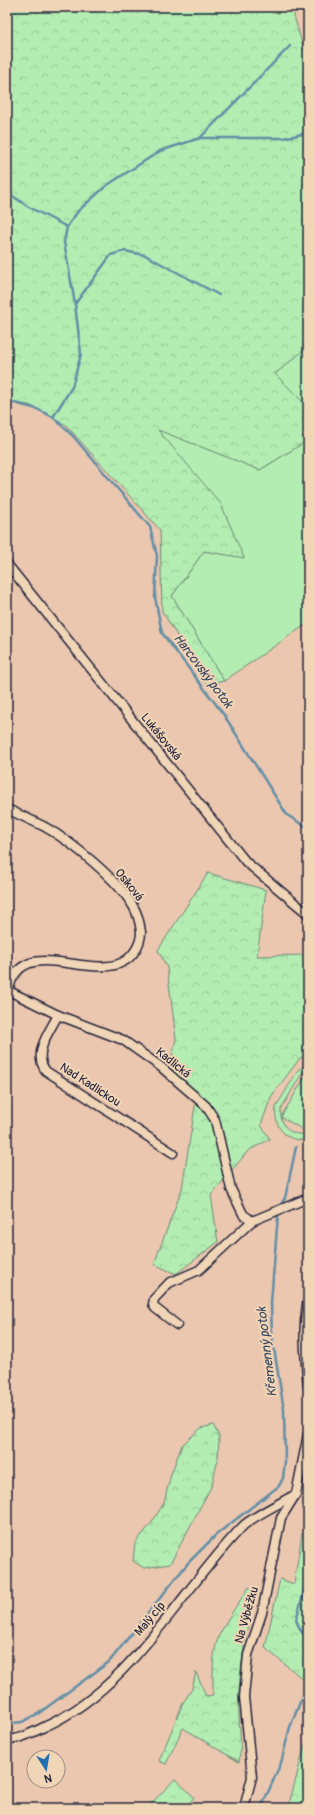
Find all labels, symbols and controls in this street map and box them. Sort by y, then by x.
water label: Harcovský potok [170,631,237,713]
street label: Lukášovská [137,710,185,764]
street label: Osiková [111,866,147,905]
street label: Kadlická [153,1044,194,1082]
street label: Nad Kadlickou [57,1060,123,1110]
water label: Křemenný potok [253,1304,280,1398]
street label: Na Výběžku [232,1585,262,1645]
street label: Malý cíp [131,1599,169,1639]
north arrow [26,1749,66,1789]
text: N [42,1771,53,1786]

